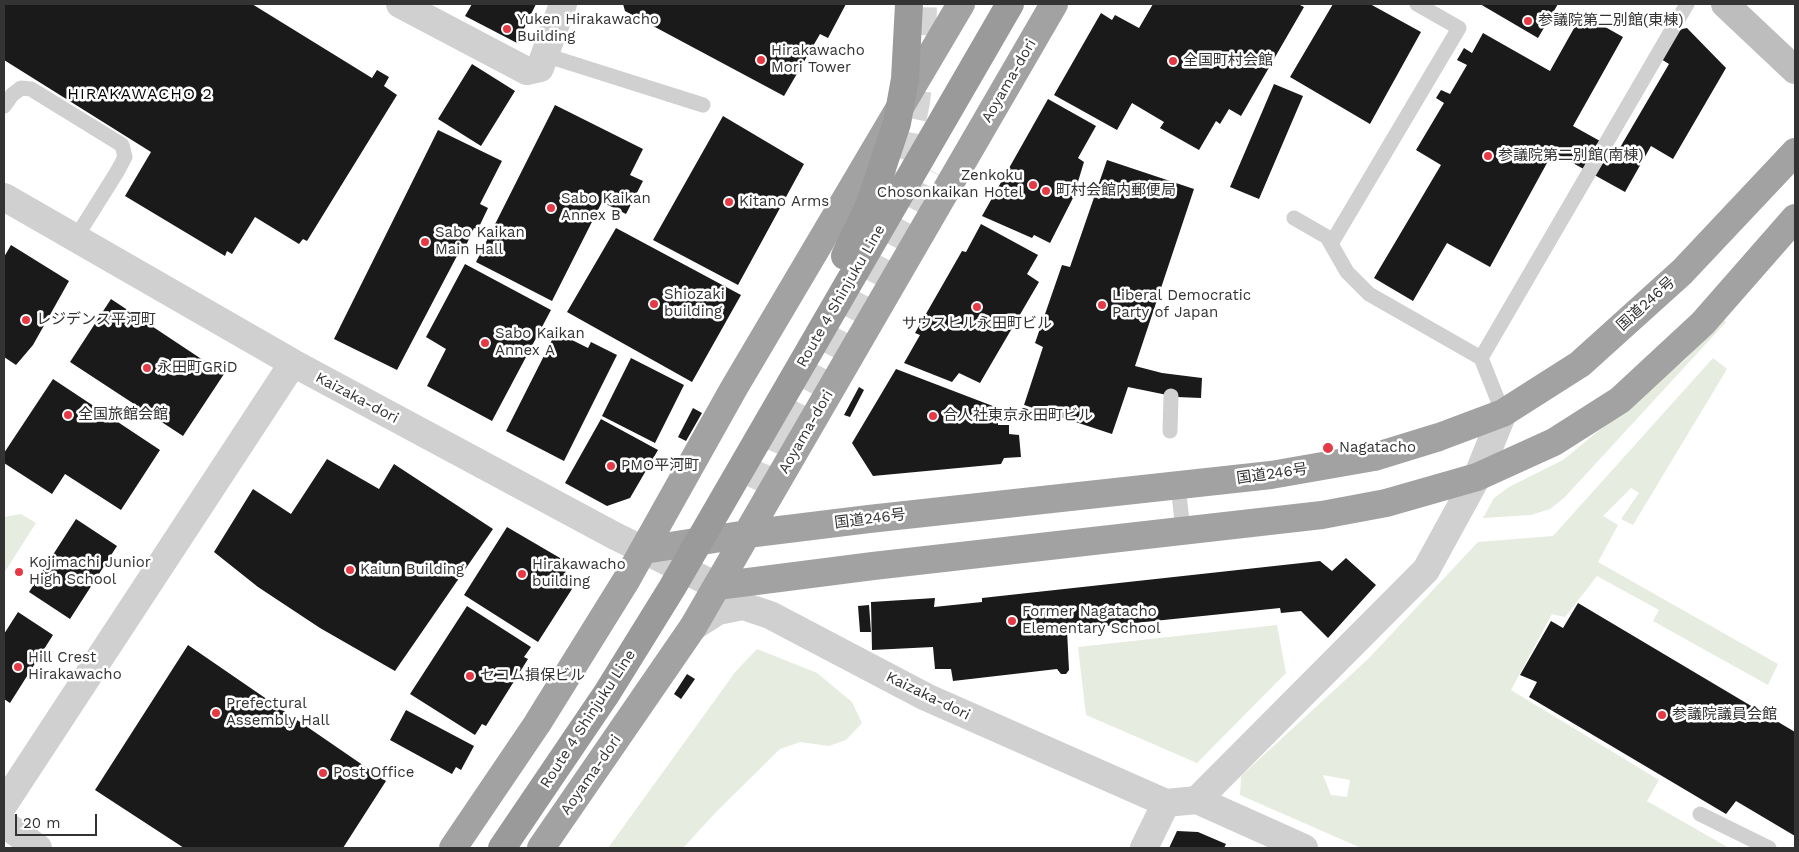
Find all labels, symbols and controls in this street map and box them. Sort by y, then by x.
place label: Yuken Hirakawacho Building [517,11,659,46]
place label: 参議院第二別館(東棟) [1538,12,1683,30]
marker: 参議院第二別館(東棟) [1522,15,1534,27]
marker: Yuken Hirakawacho Building [501,23,513,35]
street label: Aoyama-dori [978,36,1040,126]
place label: Hirakawacho Mori Tower [771,42,865,77]
place label: 全国町村会館 [1183,52,1273,70]
marker: Hirakawacho Mori Tower [755,54,767,66]
marker: 全国町村会館 [1167,55,1179,67]
district label: HIRAKAWACHO 2 [66,84,214,104]
place label: 参議院第二別館(南棟) [1498,147,1643,165]
marker: 参議院第二別館(南棟) [1482,150,1494,162]
place label: Zenkoku Chosonkaikan Hotel [877,167,1023,202]
marker: Zenkoku Chosonkaikan Hotel [1027,179,1039,191]
place label: 町村会館内郵便局 [1056,182,1176,200]
marker: 町村会館内郵便局 [1040,185,1052,197]
place label: Sabo Kaikan Annex B [561,190,651,225]
place label: Kitano Arms [739,193,829,211]
marker: Kitano Arms [723,196,735,208]
marker: Sabo Kaikan Annex B [545,202,557,214]
street label: Route 4 Shinjuku Line [793,222,889,370]
place label: Sabo Kaikan Main Hall [435,224,525,259]
marker: Sabo Kaikan Main Hall [419,236,431,248]
street label: 国道246号 [1613,273,1679,335]
place label: Shiozaki building [664,286,725,321]
place label: Liberal Democratic Party of Japan [1112,287,1251,322]
marker: Shiozaki building [648,298,660,310]
marker: Liberal Democratic Party of Japan [1096,299,1108,311]
marker: サウスヒル永田町ビル [971,301,983,313]
place label: レジデンス平河町 [36,311,156,329]
marker: レジデンス平河町 [20,314,32,326]
place label: サウスヒル永田町ビル [902,315,1052,333]
place label: Sabo Kaikan Annex A [495,325,585,360]
marker: Sabo Kaikan Annex A [479,337,491,349]
place label: 永田町GRiD [157,359,238,377]
marker: 永田町GRiD [141,362,153,374]
street label: Kaizaka-dori [312,369,402,427]
street label: Aoyama-dori [775,387,837,477]
place label: 全国旅館会館 [78,406,168,424]
place label: 合人社東京永田町ビル [943,407,1093,425]
marker: 全国旅館会館 [62,409,74,421]
marker: 合人社東京永田町ビル [927,410,939,422]
place label: Nagatacho [1339,439,1416,457]
marker: Nagatacho [1321,441,1335,455]
place label: PMO平河町 [621,457,699,475]
marker: PMO平河町 [605,460,617,472]
street label: 国道246号 [1235,460,1309,488]
street label: 国道246号 [833,506,907,532]
place label: Kojimachi Junior High School [29,554,151,589]
place label: Hirakawacho building [532,556,626,591]
place label: Kaiun Building [360,561,464,579]
marker: Kaiun Building [344,564,356,576]
marker: Kojimachi Junior High School [13,566,25,578]
marker: Hirakawacho building [516,568,528,580]
place label: Former Nagatacho Elementary School [1022,603,1161,638]
marker: Former Nagatacho Elementary School [1006,615,1018,627]
street label: Route 4 Shinjuku Line [536,646,640,792]
place label: Hill Crest Hirakawacho [28,649,122,684]
marker: Hill Crest Hirakawacho [12,661,24,673]
place label: セコム損保ビル [480,667,585,685]
street label: Kaizaka-dori [883,668,973,724]
marker: セコム損保ビル [464,670,476,682]
place label: Prefectural Assembly Hall [226,695,330,730]
place label: 参議院議員会館 [1672,706,1777,724]
marker: Prefectural Assembly Hall [210,707,222,719]
marker: 参議院議員会館 [1656,709,1668,721]
street label: Aoyama-dori [557,732,625,818]
place label: Post Office [333,764,414,782]
marker: Post Office [317,767,329,779]
scale bar [18,804,100,836]
text: 20 m [23,814,61,832]

